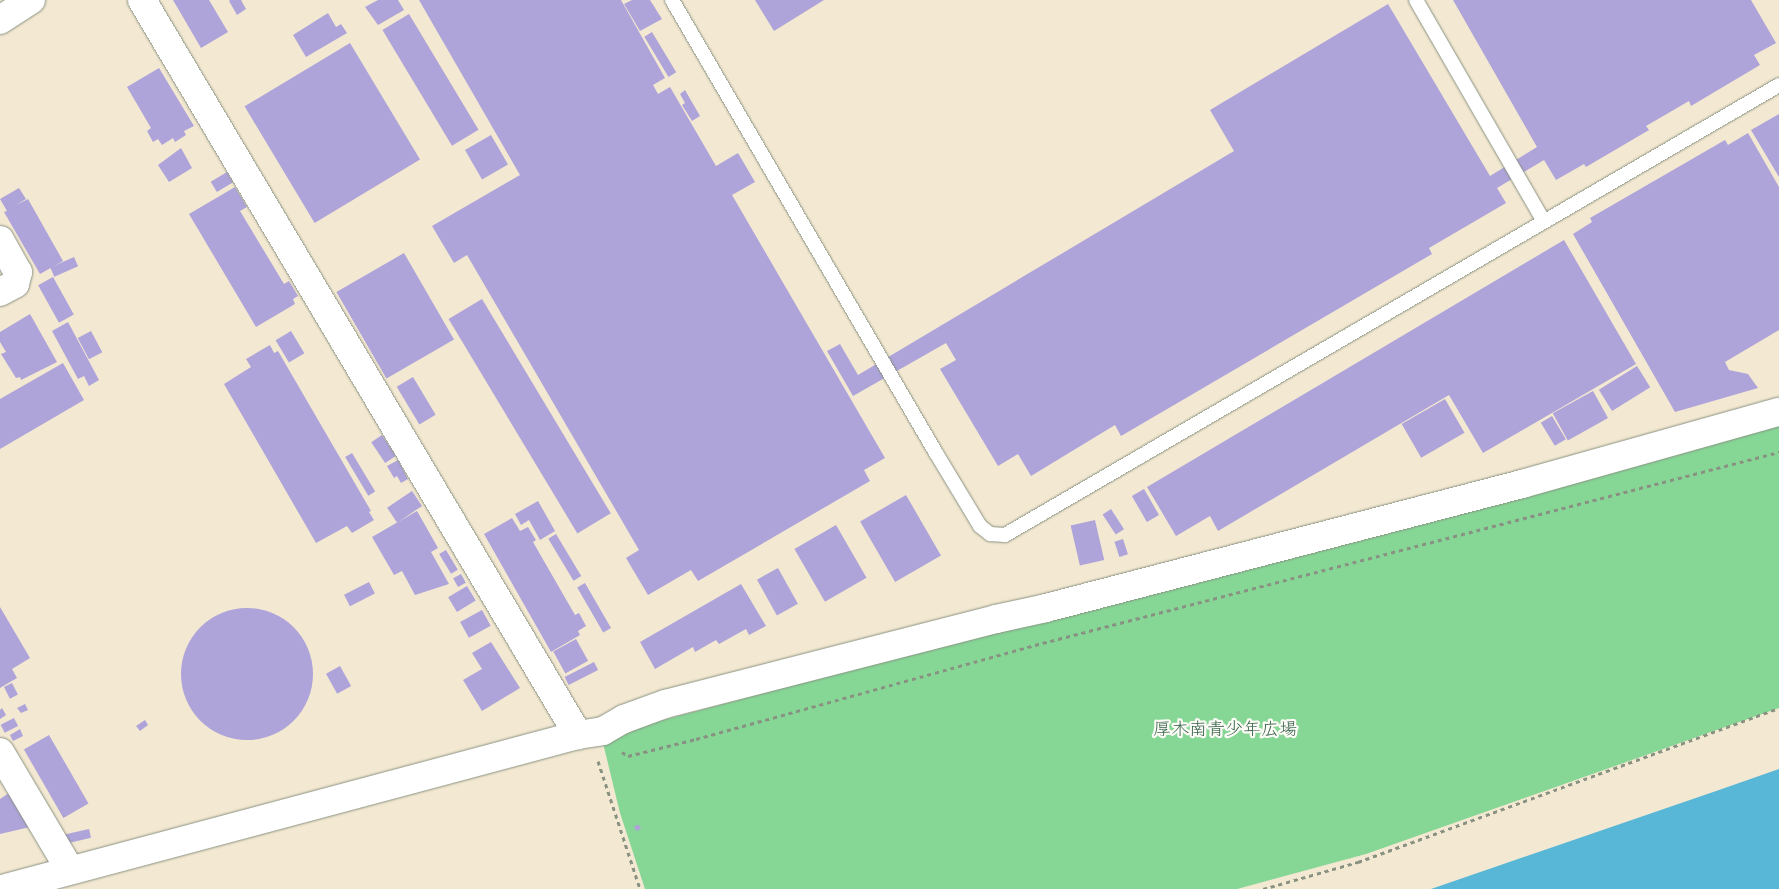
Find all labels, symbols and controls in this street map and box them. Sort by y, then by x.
park label: 厚木南青少年広場 [1153,720,1297,742]

